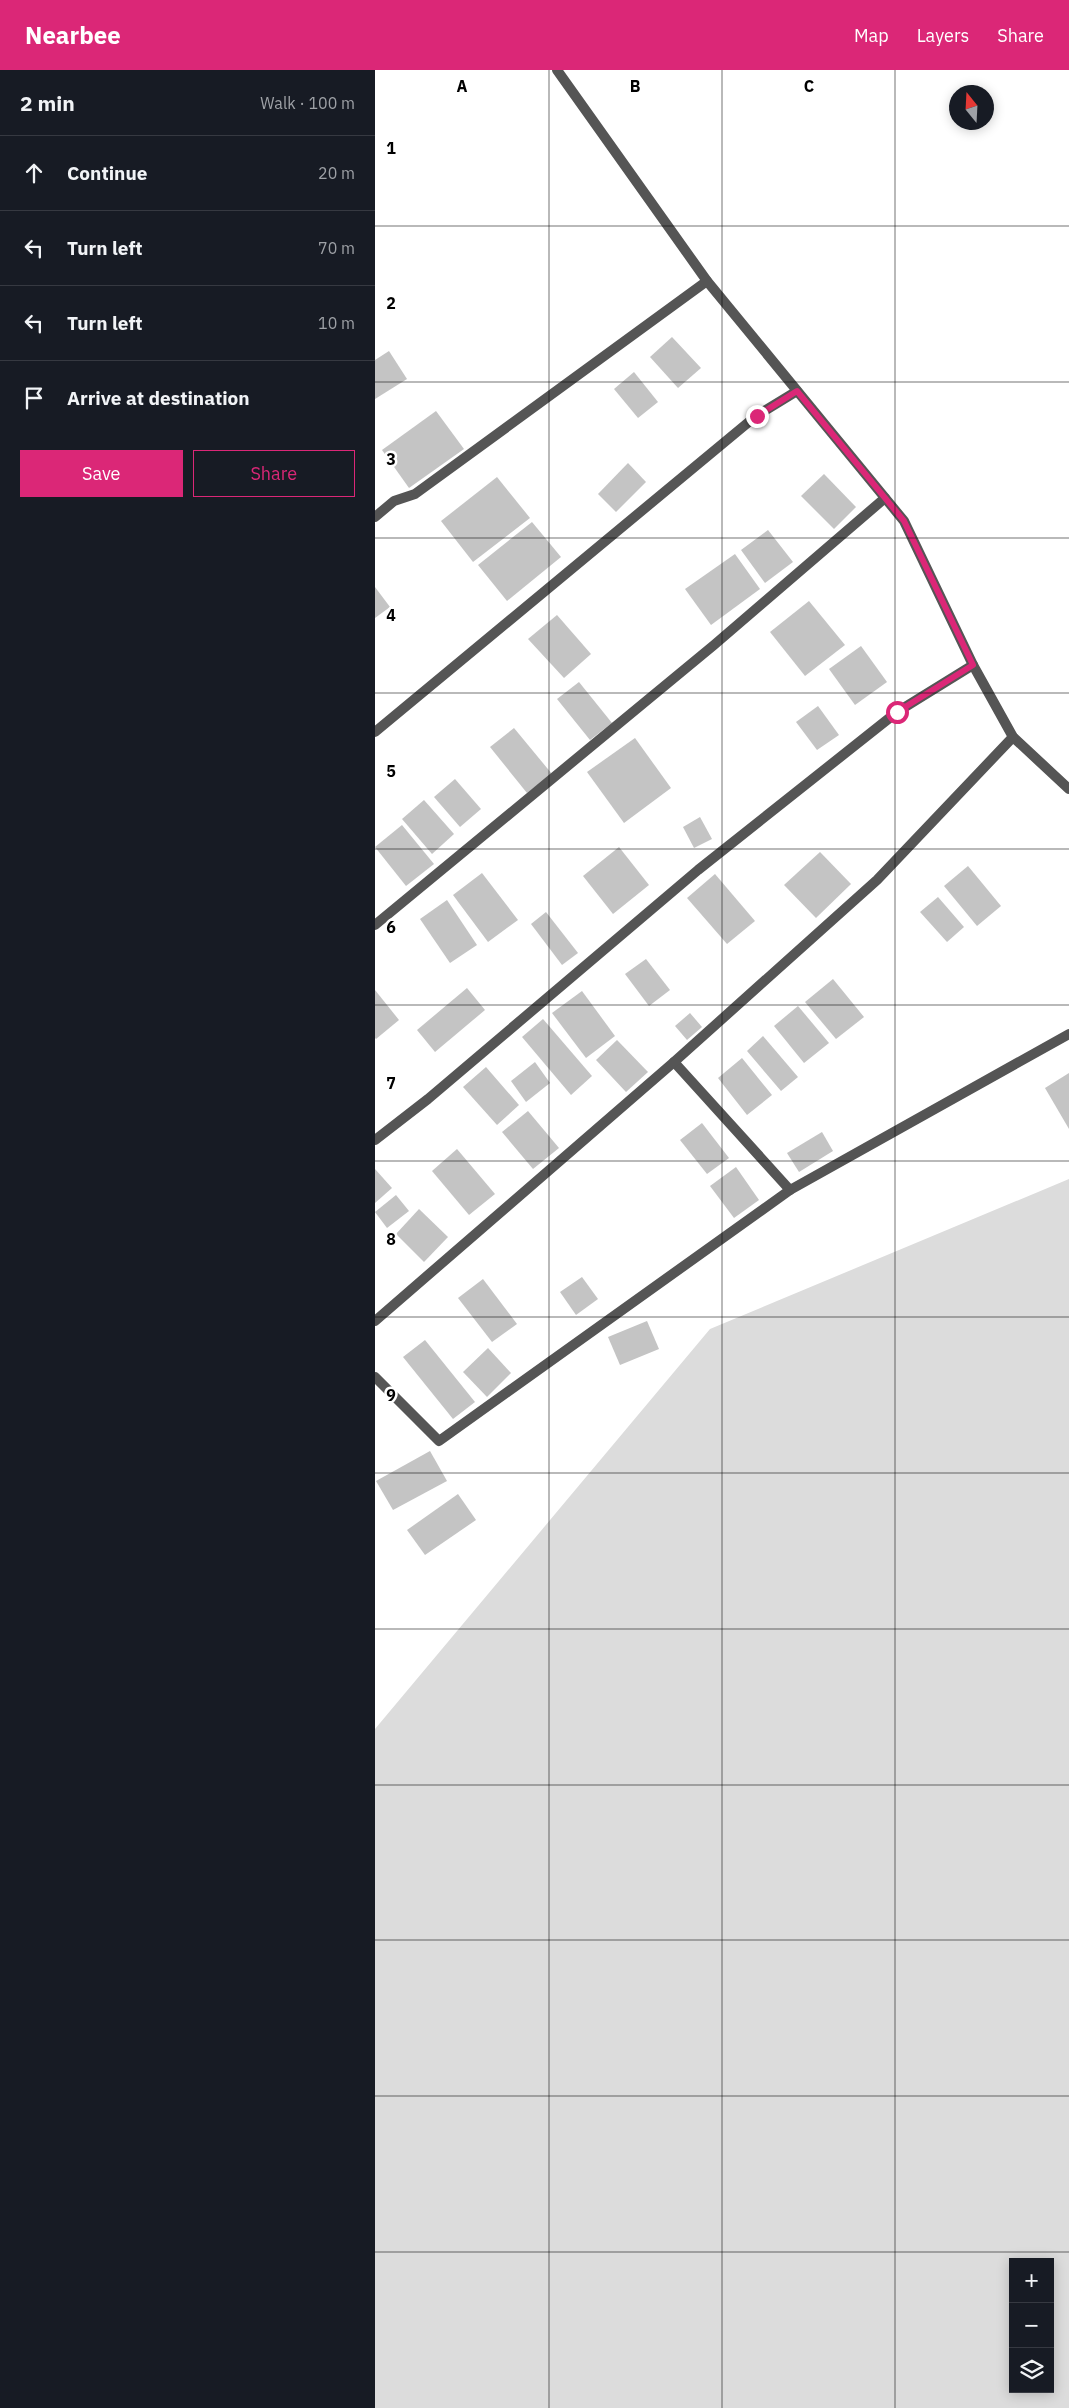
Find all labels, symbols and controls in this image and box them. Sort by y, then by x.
text: Nearbee [25,19,121,51]
text: Map [854,24,889,47]
text: Layers [917,24,969,47]
text: Share [997,24,1044,47]
text: A [457,76,468,96]
text: B [630,76,641,96]
text: C [804,76,814,96]
north arrow [949,85,994,130]
text: 2 min [20,89,75,117]
text: Walk · 100 m [260,93,355,113]
text: 1 [386,138,396,158]
icon: ahead [20,159,48,187]
text: Continue [67,161,147,185]
text: 20 m [318,163,355,183]
icon: left [20,234,48,262]
text: Turn left [67,236,143,260]
text: 70 m [318,238,355,258]
text: 2 [386,293,396,313]
icon: left [20,309,48,337]
text: Turn left [67,311,143,335]
text: 10 m [318,313,355,333]
icon: arrive [20,384,48,412]
text: Arrive at destination [67,386,250,410]
route end [746,405,769,428]
text: 3 [386,449,396,469]
button: Save [20,450,183,497]
button: Share [193,450,355,497]
text: 4 [386,605,396,625]
route start [886,701,909,724]
text: 5 [386,761,396,781]
text: 6 [386,917,396,937]
text: 7 [386,1073,396,1093]
text: 8 [386,1229,396,1249]
text: 9 [386,1385,396,1405]
map controls [1009,2258,1054,2393]
button: + [1009,2258,1054,2303]
button: − [1009,2303,1054,2348]
button: layers [1009,2348,1054,2393]

